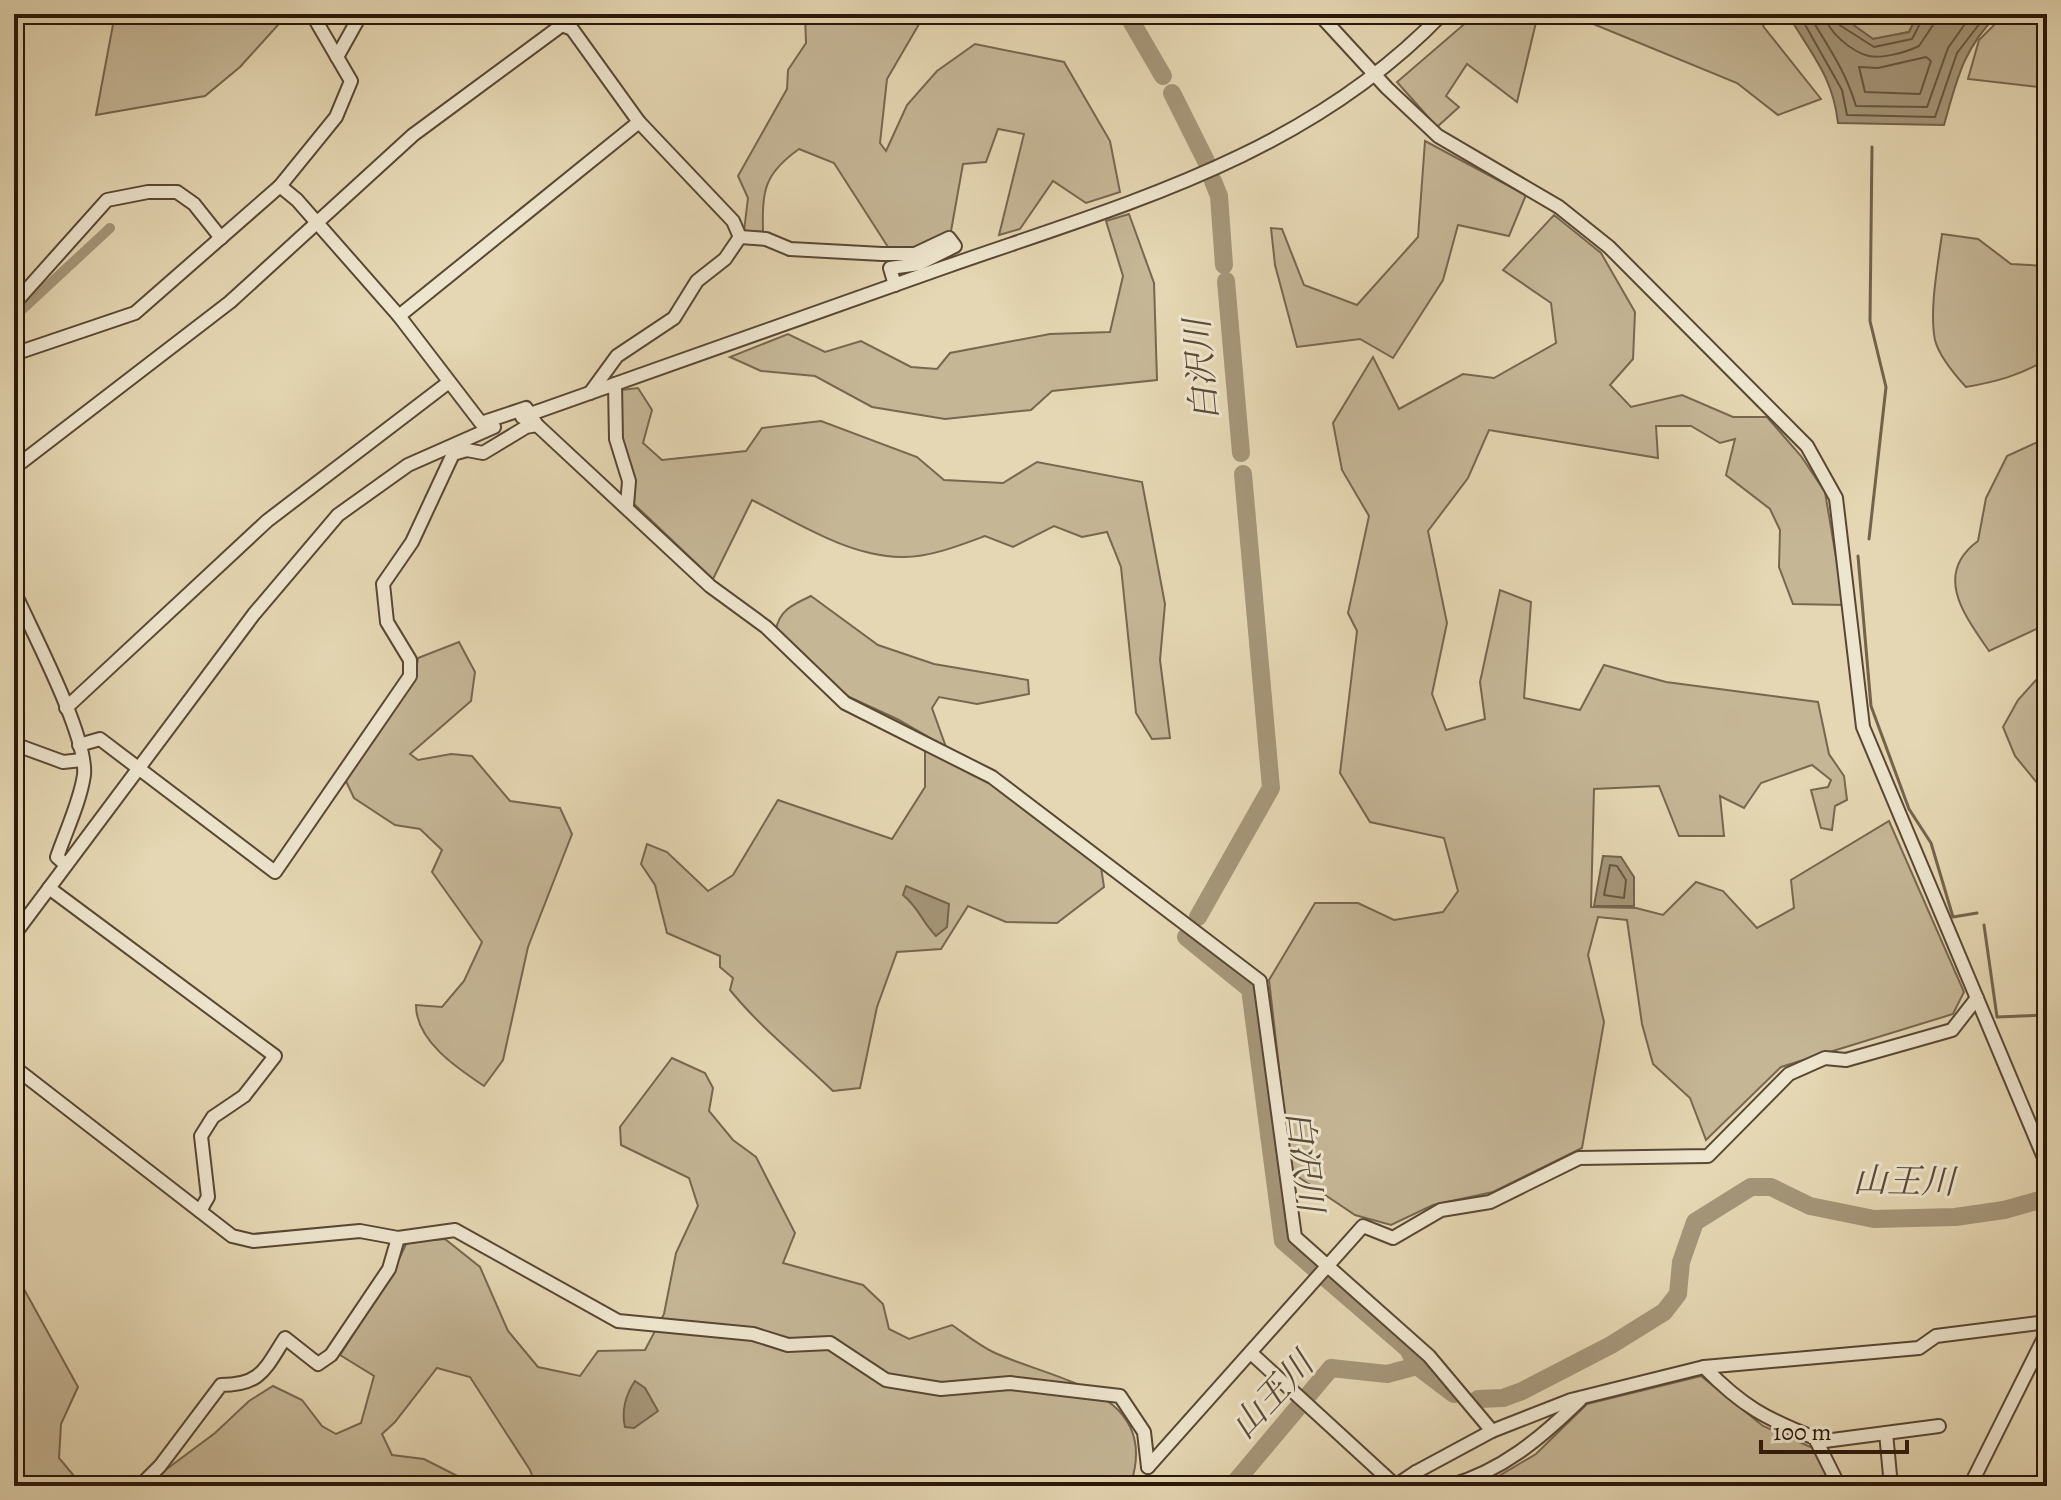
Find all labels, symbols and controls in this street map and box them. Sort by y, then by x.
water label: 白沢川 [1173,313,1229,423]
water label: 白沢川 [1275,1108,1335,1218]
water label: 山王川 [1853,1157,1959,1205]
water label: 山王川 [1220,1339,1327,1448]
scale bar [1761,1404,1907,1454]
text: 100 m [1773,1416,1832,1448]

